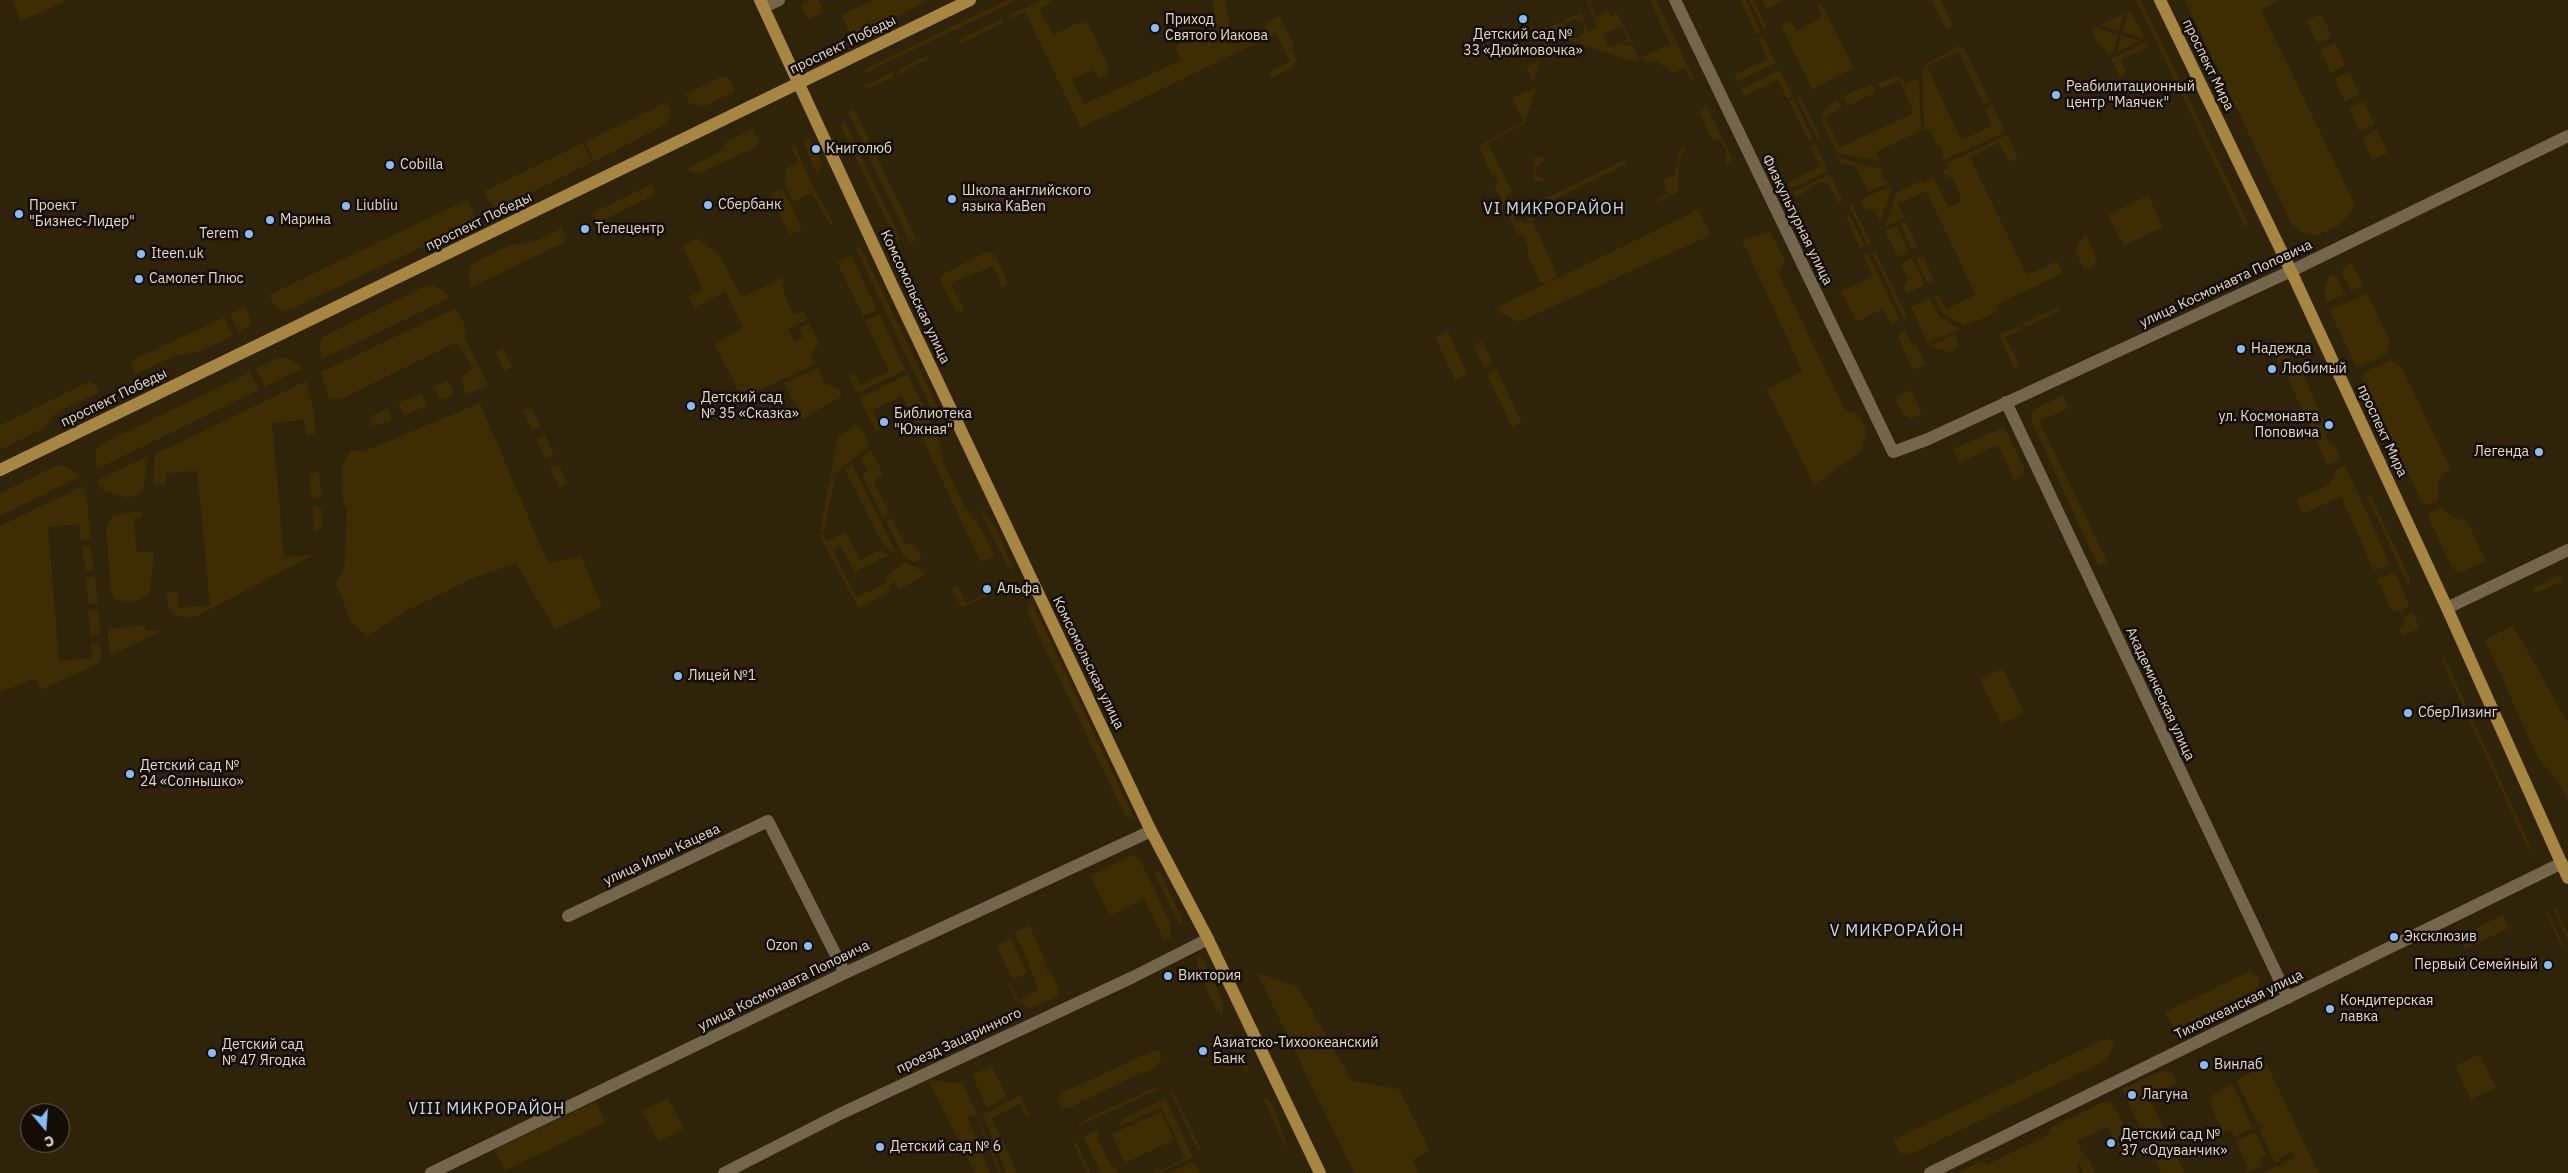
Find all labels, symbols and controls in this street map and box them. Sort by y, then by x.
street label: проспект Победы [787,12,899,78]
place label: Приход Святого Иакова [1165,12,1268,44]
marker: Детский сад № 33 «Дюймовочка» [1517,13,1529,25]
street label: проспект Мира [2179,17,2237,113]
marker: Приход Святого Иакова [1149,22,1161,34]
place label: Детский сад № 33 «Дюймовочка» [1463,27,1583,59]
place label: Реабилитационный центр "Маячек" [2066,79,2195,111]
marker: Реабилитационный центр "Маячек" [2050,89,2062,101]
place label: Книголюб [826,141,892,157]
marker: Книголюб [810,143,822,155]
street label: Физкультурная улица [1758,152,1836,288]
place label: Cobilla [400,157,443,173]
marker: Cobilla [384,159,396,171]
place label: Школа английского языка KaBen [962,183,1091,216]
street label: проспект Победы [423,189,535,255]
marker: Школа английского языка KaBen [946,193,958,205]
place label: Сбербанк [718,197,782,213]
place label: Проект "Бизнес-Лидер" [29,198,135,230]
place label: Liubliu [356,198,398,214]
marker: Сбербанк [702,199,714,211]
district label: VI МИКРОРАЙОН [1481,199,1627,219]
marker: Liubliu [340,200,352,212]
marker: Проект "Бизнес-Лидер" [13,208,25,220]
place label: Марина [280,212,331,228]
marker: Марина [264,214,276,226]
place label: Телецентр [595,221,664,237]
marker: Телецентр [579,223,591,235]
place label: Terem [199,226,239,242]
street label: Комсомольская улица [877,227,953,367]
marker: Terem [243,228,255,240]
street label: улица Космонавта Поповича [2137,237,2315,331]
place label: Iteen.uk [151,246,204,262]
marker: Iteen.uk [135,248,147,260]
place label: Самолет Плюс [149,271,244,287]
marker: Самолет Плюс [133,273,145,285]
place label: Надежда [2251,341,2311,357]
marker: Надежда [2235,343,2247,355]
place label: Любимый [2282,361,2347,377]
marker: Любимый [2266,363,2278,375]
street label: проспект Победы [58,365,170,431]
street label: проспект Мира [2353,382,2411,480]
place label: Детский сад № 35 «Сказка» [701,390,799,422]
marker: Детский сад № 35 «Сказка» [685,400,697,412]
place label: Библиотека "Южная" [894,406,972,438]
place label: ул. Космонавта Поповича [2219,409,2319,442]
marker: Библиотека "Южная" [878,416,890,428]
marker: ул. Космонавта Поповича [2323,419,2335,431]
place label: Легенда [2474,444,2529,460]
marker: Легенда [2533,446,2545,458]
place label: Альфа [997,581,1039,597]
marker: Альфа [981,583,993,595]
street label: Комсомольская улица [1049,594,1127,732]
street label: Академическая улица [2122,625,2198,763]
place label: Лицей №1 [688,668,756,684]
marker: Лицей №1 [672,670,684,682]
place label: СберЛизинг [2418,705,2498,721]
marker: СберЛизинг [2402,707,2414,719]
place label: Детский сад № 24 «Солнышко» [140,758,244,790]
marker: Детский сад № 24 «Солнышко» [124,768,136,780]
street label: улица Ильи Кацева [601,821,723,889]
district label: V МИКРОРАЙОН [1828,921,1966,941]
place label: Эксклюзив [2404,929,2477,945]
marker: Эксклюзив [2388,931,2400,943]
street label: улица Космонавта Поповича [696,937,872,1035]
place label: Ozon [766,938,798,954]
marker: Ozon [802,940,814,952]
place label: Первый Семейный [2414,957,2538,973]
marker: Первый Семейный [2542,959,2554,971]
street label: Тихоокеанская улица [2172,967,2306,1043]
place label: Виктория [1178,968,1241,984]
marker: Виктория [1162,970,1174,982]
place label: Кондитерская лавка [2340,993,2433,1026]
marker: Кондитерская лавка [2324,1003,2336,1015]
street label: проезд Зацаринного [894,1005,1024,1077]
place label: Азиатско-Тихоокеанский Банк [1213,1035,1379,1068]
place label: Детский сад № 47 Ягодка [222,1037,306,1070]
marker: Азиатско-Тихоокеанский Банк [1197,1045,1209,1057]
marker: Детский сад № 47 Ягодка [206,1047,218,1059]
place label: Винлаб [2214,1057,2263,1073]
marker: Винлаб [2198,1059,2210,1071]
place label: Лагуна [2142,1087,2188,1103]
marker: Лагуна [2126,1089,2138,1101]
district label: VIII МИКРОРАЙОН [407,1099,567,1119]
north arrow [20,1103,70,1153]
place label: Детский сад № 37 «Одуванчик» [2121,1127,2227,1160]
text: С [42,1131,56,1151]
marker: Детский сад № 37 «Одуванчик» [2105,1137,2117,1149]
place label: Детский сад № 6 [890,1139,1001,1155]
marker: Детский сад № 6 [874,1141,886,1153]

